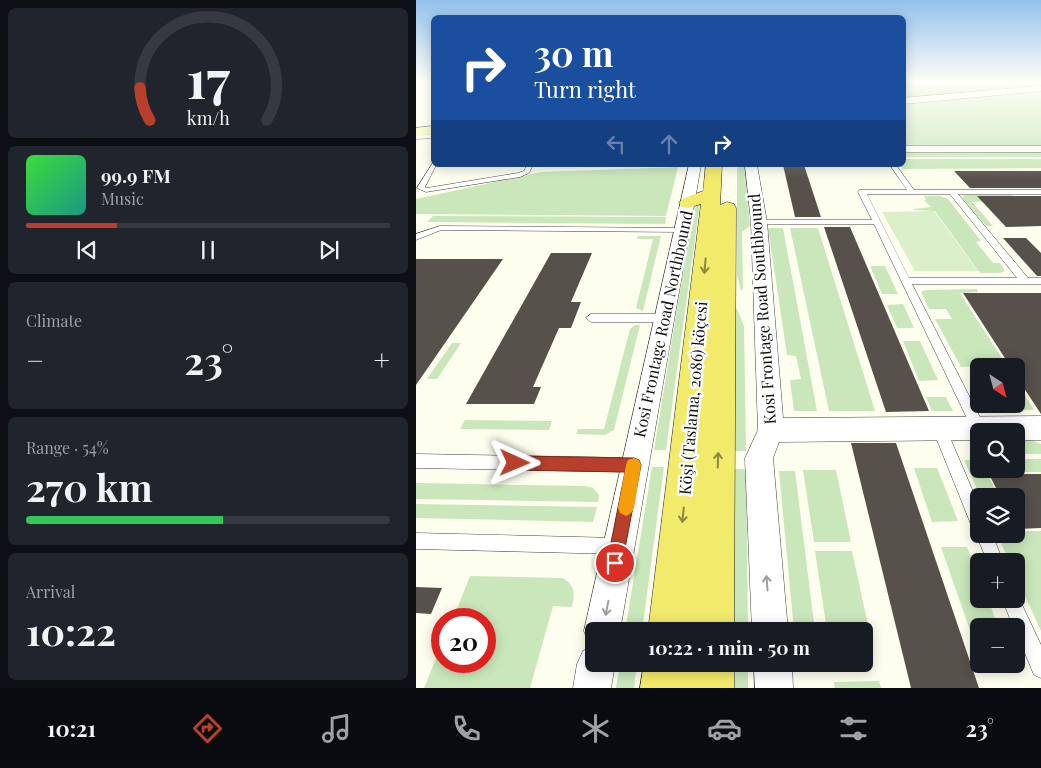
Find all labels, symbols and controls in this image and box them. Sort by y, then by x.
text: 30 m [534,29,614,76]
icon: right [451,35,516,100]
text: 17 [186,43,230,112]
text: Turn right [534,74,636,104]
text: km/h [187,106,230,129]
icon: left [602,130,630,158]
icon: ahead [655,130,683,158]
icon: right [708,130,736,158]
text: 99.9 FM [101,162,171,188]
text: Music [101,188,144,209]
street label: Kosi Frontage Road Southbound [743,193,780,425]
street label: Kosi Frontage Road Northbound [628,208,697,439]
icon: previous [73,236,101,264]
icon: pause [194,236,222,264]
icon: next [315,236,343,264]
one-way arrow [700,258,710,274]
street label: Köşi (Taslama, 2086) köçesi [674,300,711,496]
text: Climate [26,310,82,331]
text: 23° [184,334,233,385]
text: − [26,341,44,378]
text: + [374,341,390,378]
north arrow [970,358,1025,412]
map controls [970,358,1025,673]
button: search [970,423,1025,478]
position arrow [488,436,540,488]
text: Range · 54% [26,437,109,458]
one-way arrow [714,452,723,468]
text: 270 km [26,461,153,512]
button: layers [970,488,1025,543]
one-way arrow [678,507,688,523]
pin [594,542,636,584]
icon: arrive [601,549,629,577]
button: + [970,553,1025,608]
one-way arrow [763,575,772,591]
text: Arrival [26,581,75,602]
one-way arrow [602,599,611,615]
text: 10:22 [26,605,116,656]
speed limit sign: 20 [431,608,496,673]
button: − [970,618,1025,673]
text: 10:22 · 1 min · 50 m [648,634,810,660]
icon: directions [190,711,225,746]
icon: music [319,711,354,746]
icon: phone [449,711,484,746]
icon: climate [578,711,613,746]
icon: car [707,711,742,746]
icon: filters [836,711,871,746]
text: 10:21 [47,713,96,743]
text: 23° [965,713,994,743]

